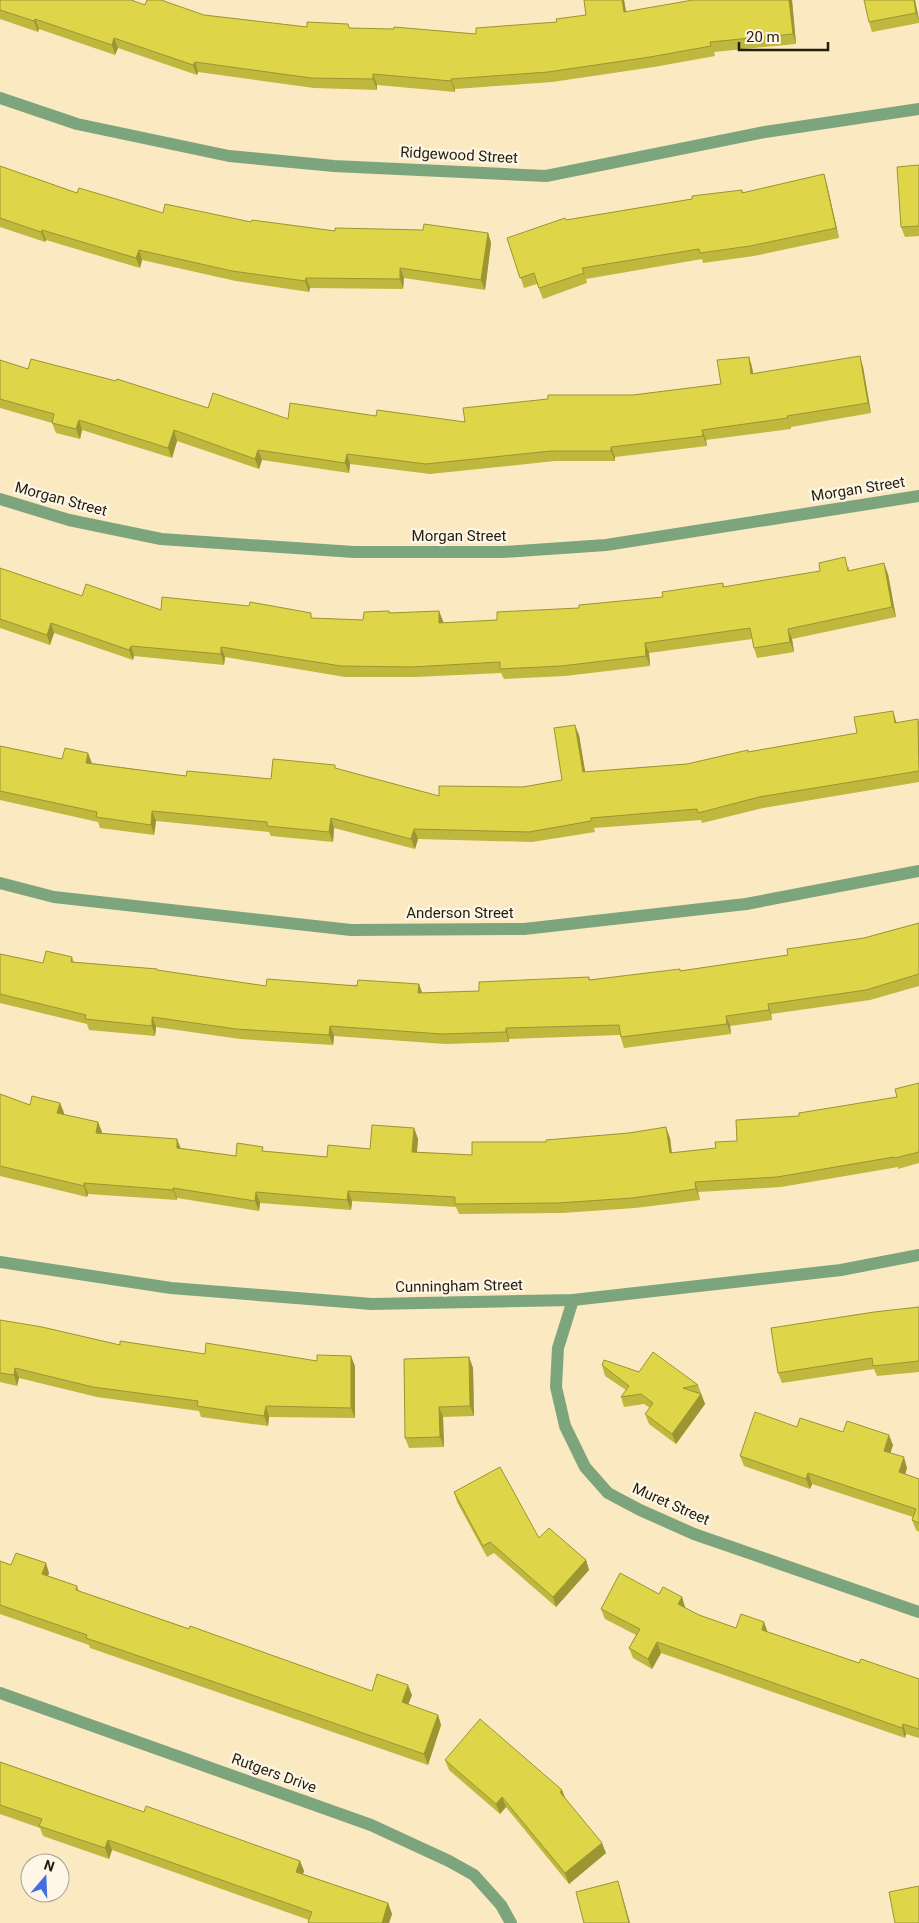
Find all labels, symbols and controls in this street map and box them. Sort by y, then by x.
scale bar [739,20,828,52]
text: 20 m [746,28,780,46]
street label: Ridgewood Street [400,143,518,167]
street label: Morgan Street [810,473,906,505]
street label: Morgan Street [13,478,109,520]
street label: Morgan Street [412,527,506,545]
street label: Anderson Street [406,904,514,922]
street label: Cunningham Street [395,1276,523,1296]
street label: Muret Street [630,1479,712,1529]
street label: Rutgers Drive [229,1749,319,1797]
north arrow [20,1853,70,1903]
text: N [42,1857,57,1875]

